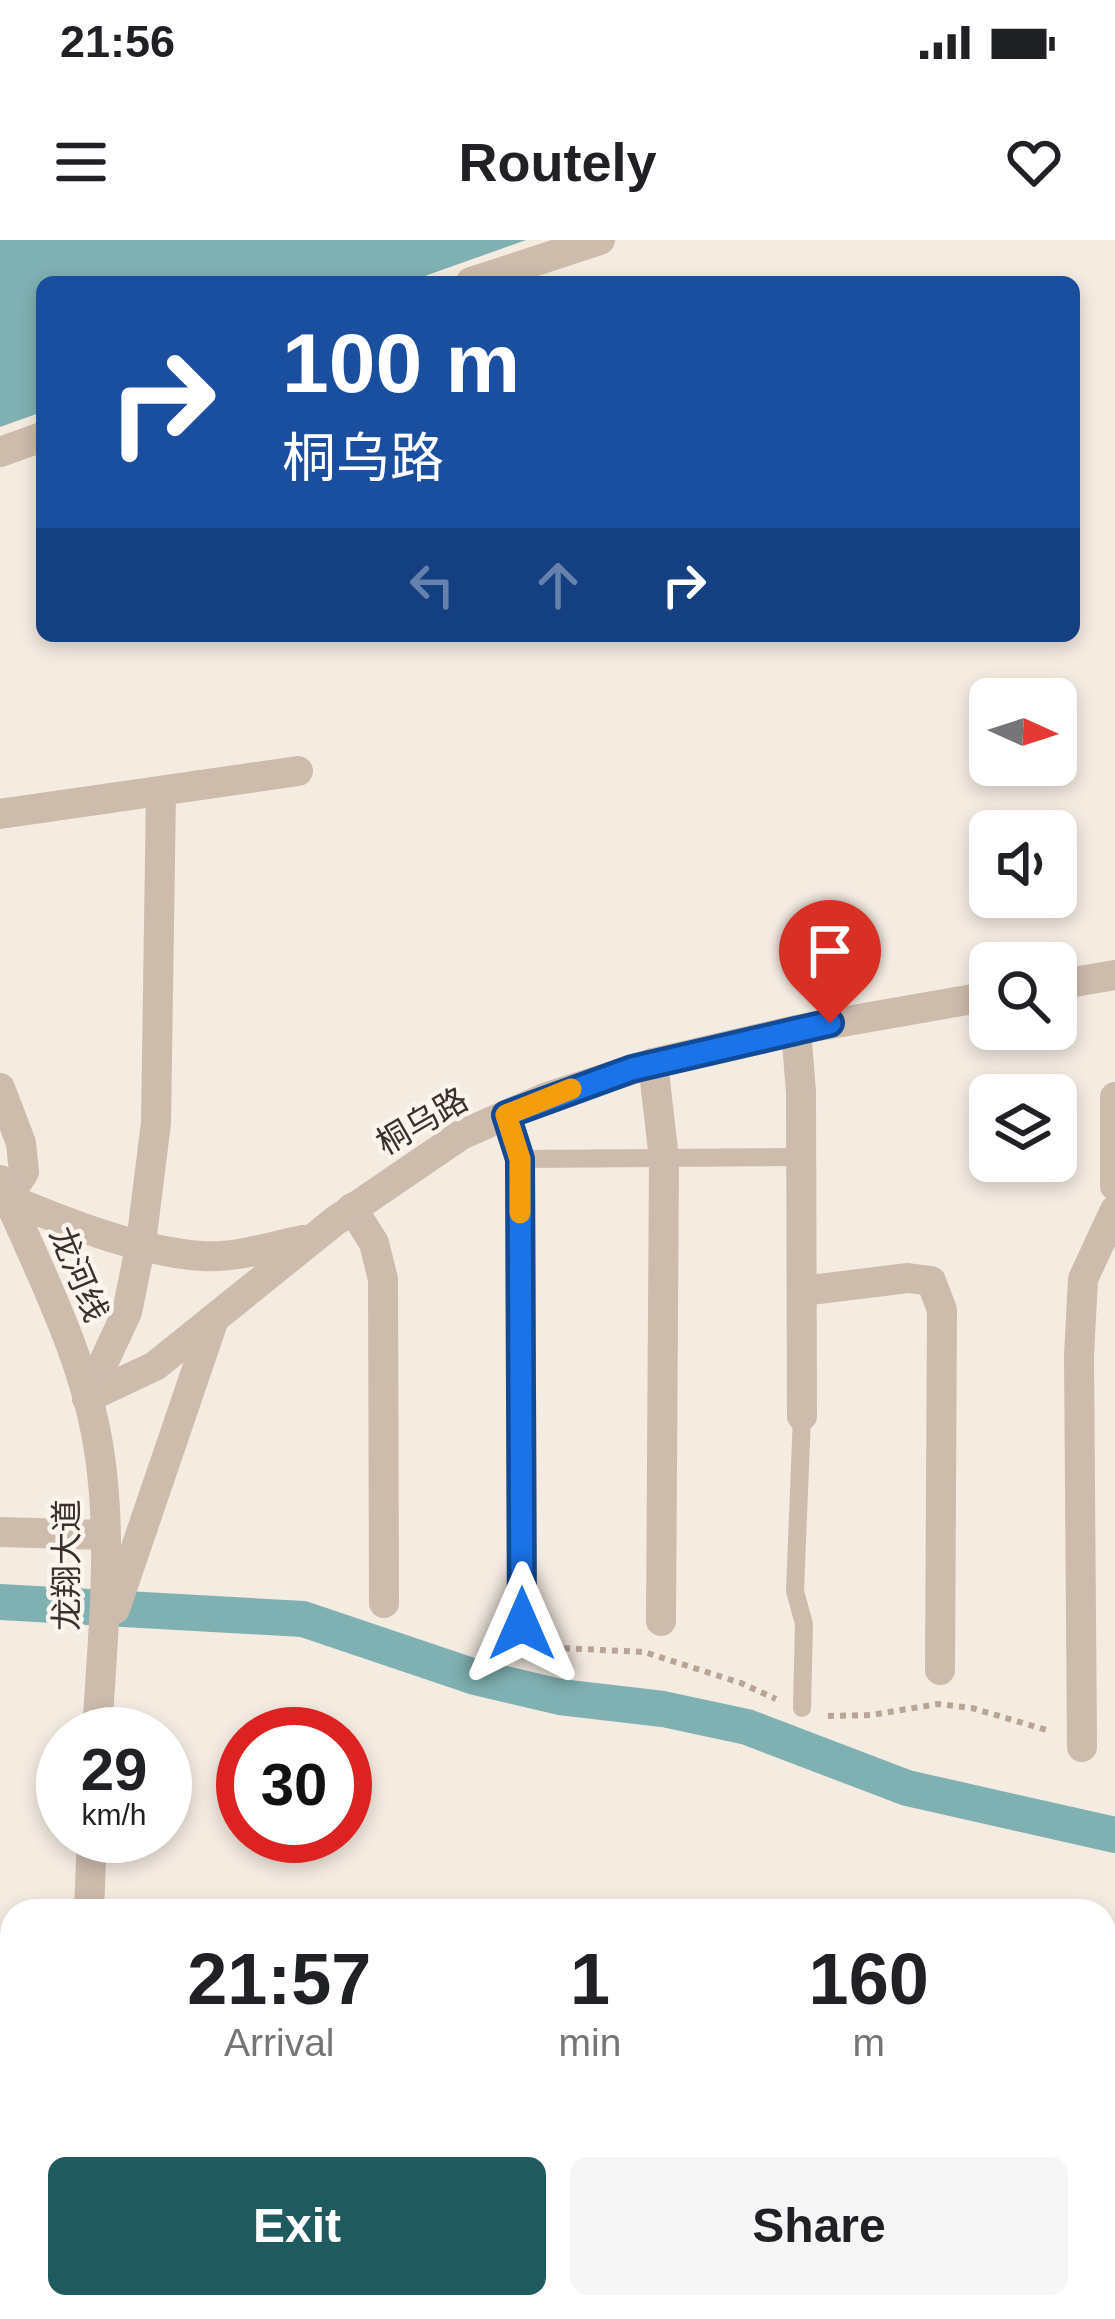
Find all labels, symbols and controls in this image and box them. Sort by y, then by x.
text: 21:56 [60,16,175,67]
icon: menu [48,129,114,195]
icon: heart [1001,129,1067,195]
text: Routely [458,132,657,192]
text: 100 m [282,316,520,410]
icon: right [84,324,240,480]
text: 桐乌路 [282,428,444,488]
icon: left [399,552,465,618]
icon: ahead [525,552,591,618]
icon: right [651,552,717,618]
north arrow [969,678,1077,786]
map controls [969,678,1077,1182]
button: sound [969,810,1077,918]
pin [779,900,881,1023]
icon: arrive [797,918,863,984]
button: search [969,942,1077,1050]
button: layers [969,1074,1077,1182]
street label: 桐乌路 [370,1080,474,1162]
street label: 龙河线 [43,1221,115,1327]
street label: 龙翔大道 [48,1499,85,1631]
position arrow [459,1561,585,1687]
speed limit sign: 30 [216,1707,372,1863]
text: 29 [81,1736,147,1803]
text: km/h [81,1798,147,1831]
text: 21:57 [187,1939,371,2019]
text: 1 [570,1939,610,2019]
text: 160 [809,1939,929,2019]
text: Arrival [224,2021,335,2064]
text: min [559,2021,621,2064]
text: m [852,2021,885,2064]
button: Exit [48,2157,546,2295]
button: Share [570,2157,1068,2295]

